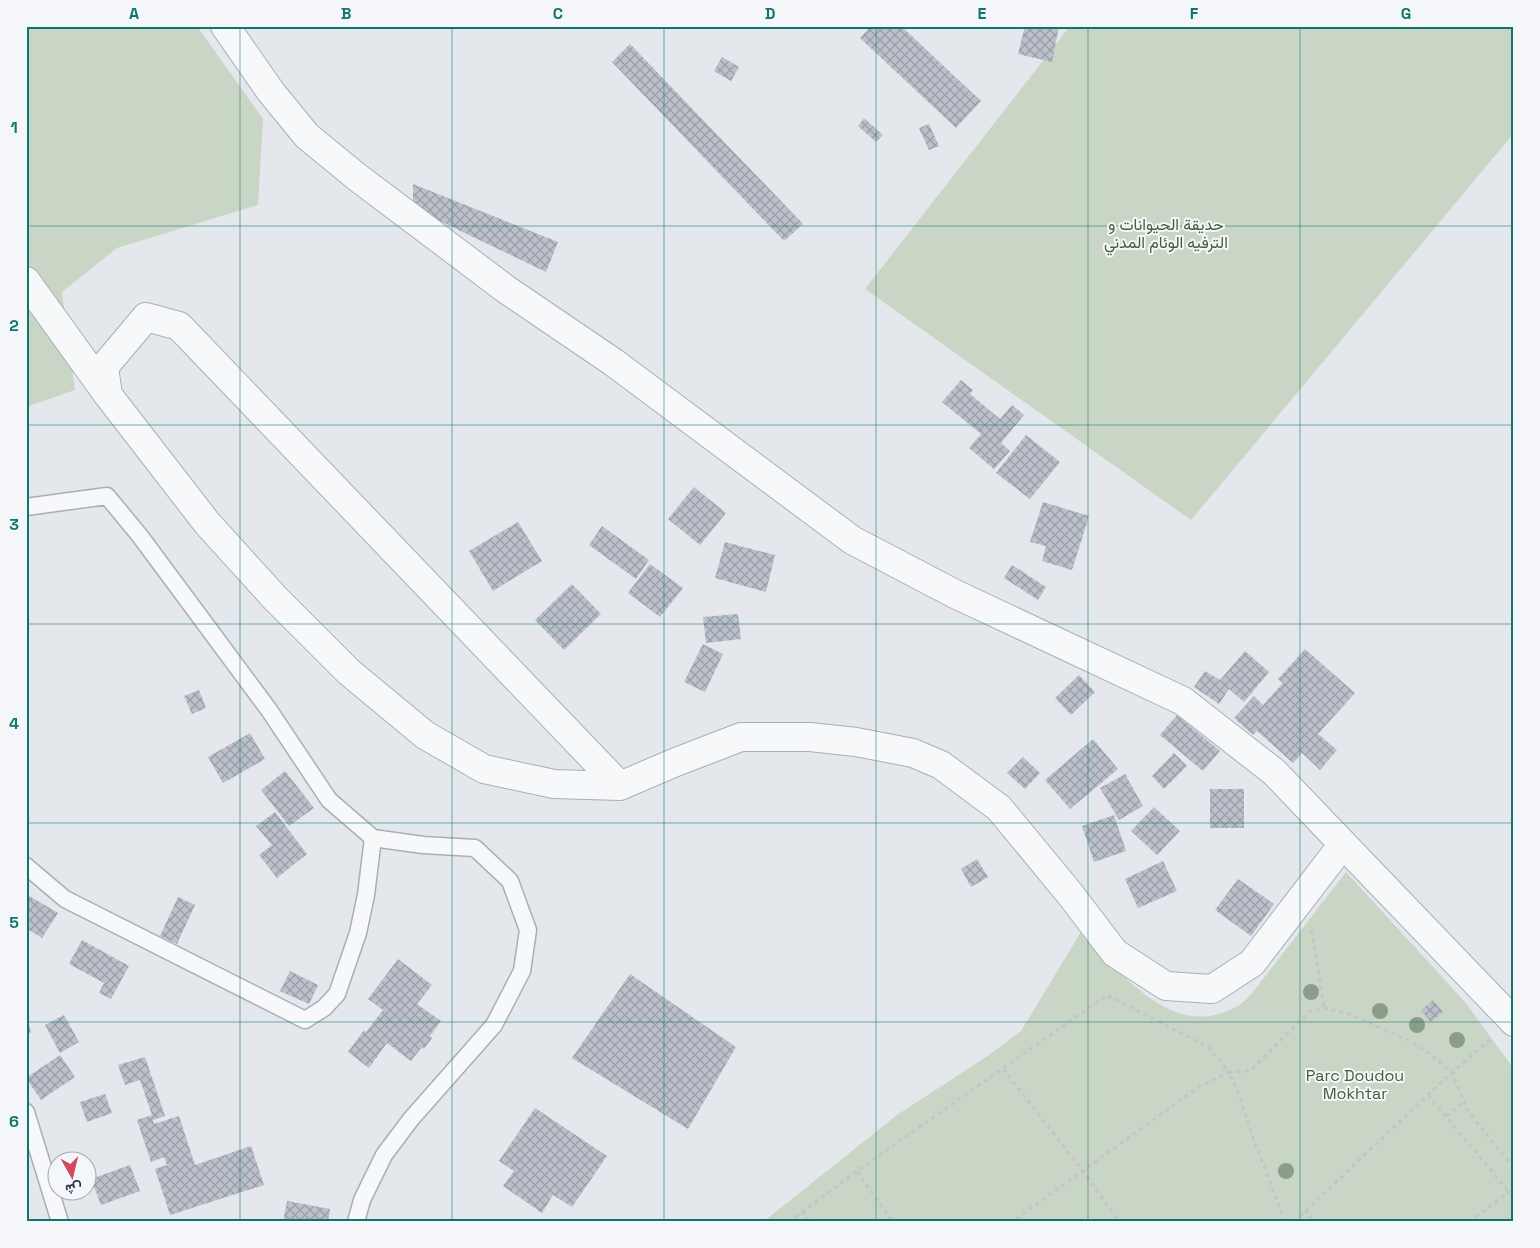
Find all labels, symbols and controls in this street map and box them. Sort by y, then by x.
text: A [129,3,139,24]
text: B [341,3,351,24]
text: C [553,3,563,24]
text: D [765,3,775,24]
text: E [978,3,987,24]
text: F [1190,3,1199,24]
text: G [1401,3,1411,24]
text: 1 [10,117,18,138]
park label: حديقة الحيوانات و الترفيه الوئام المدني [1104,214,1228,256]
text: 2 [9,315,19,336]
text: 3 [9,514,19,535]
text: 4 [9,713,19,734]
text: 5 [9,912,19,933]
park label: Parc Doudou Mokhtar [1306,1065,1404,1104]
text: 6 [9,1111,19,1132]
north arrow [48,1150,98,1200]
text: ش [64,1179,83,1199]

